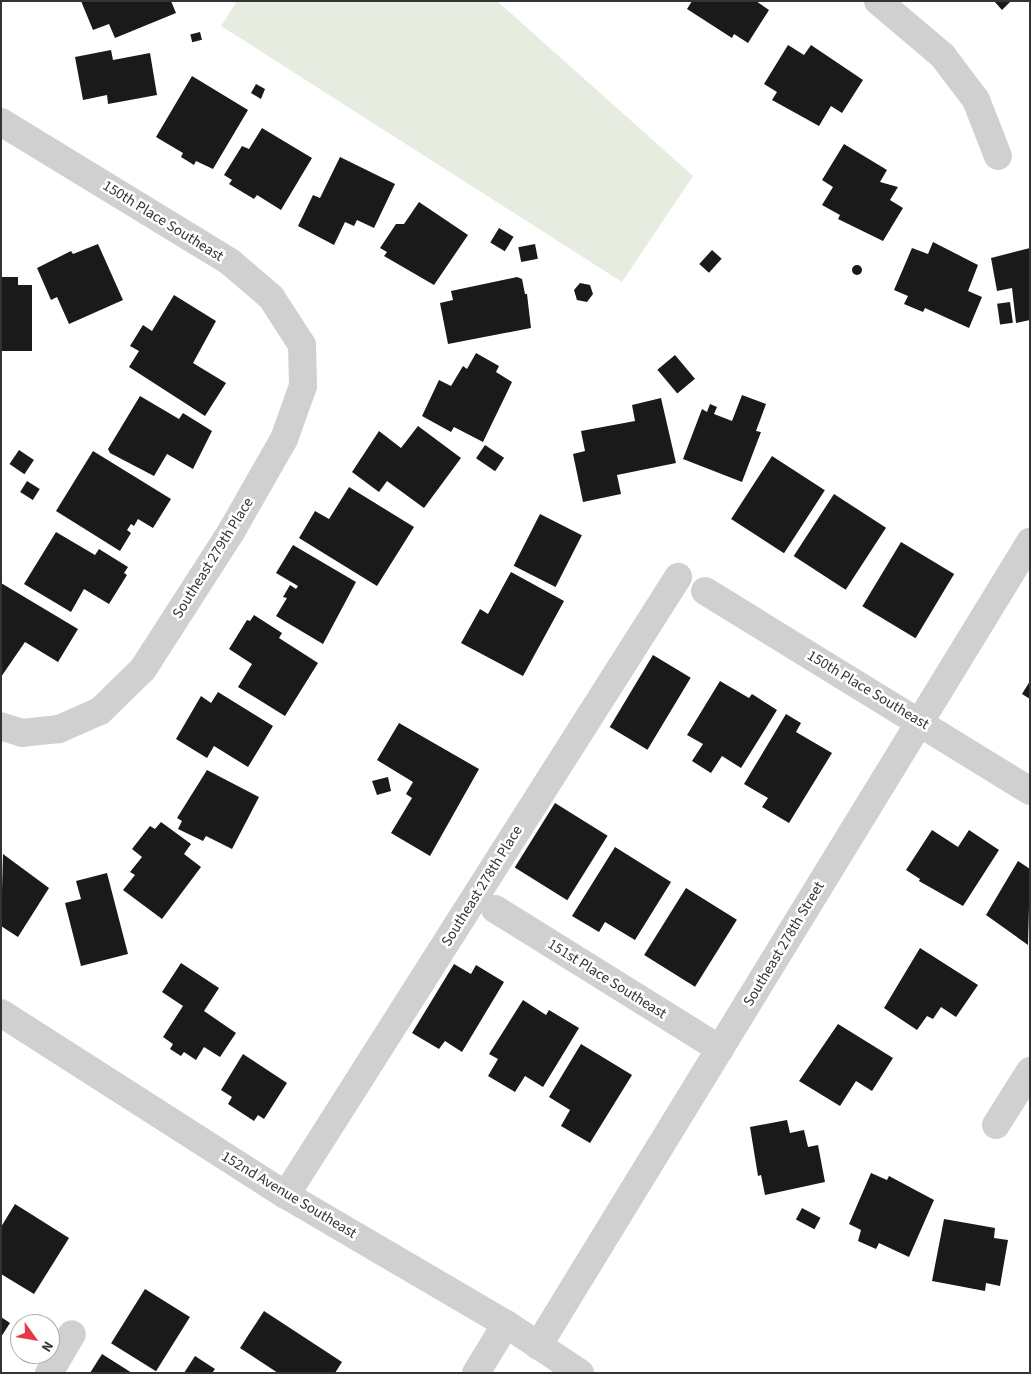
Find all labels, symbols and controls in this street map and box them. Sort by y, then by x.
street label: 150th Place Southeast [99,177,227,265]
street label: Southeast 279th Place [169,494,257,622]
street label: 150th Place Southeast [804,647,932,733]
street label: Southeast 278th Place [438,822,526,950]
street label: Southeast 278th Street [740,878,828,1010]
street label: 151st Place Southeast [544,935,670,1023]
street label: 152nd Avenue Southeast [218,1147,360,1243]
north arrow [10,1314,60,1364]
text: N [36,1337,58,1356]

